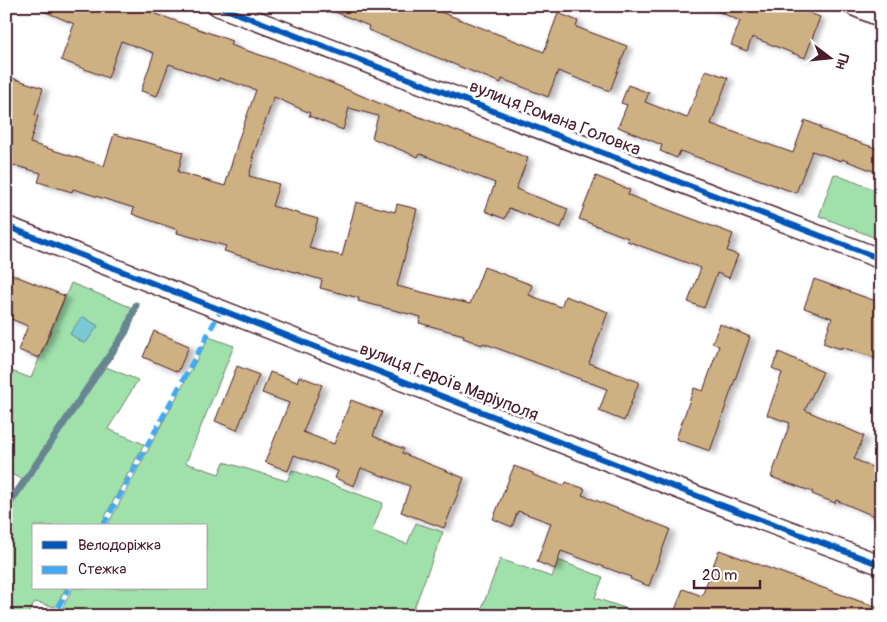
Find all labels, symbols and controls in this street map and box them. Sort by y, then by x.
north arrow [804,32,854,82]
text: Пн [832,52,852,71]
street label: вулиця Романа Головка [466,75,644,161]
street label: вулиця Героїв Маріуполя [356,337,542,427]
legend [32,524,208,590]
text: Велодоріжка [78,536,161,555]
scale bar [694,557,761,589]
text: Стежка [78,560,127,579]
text: 20 m [702,566,737,585]

